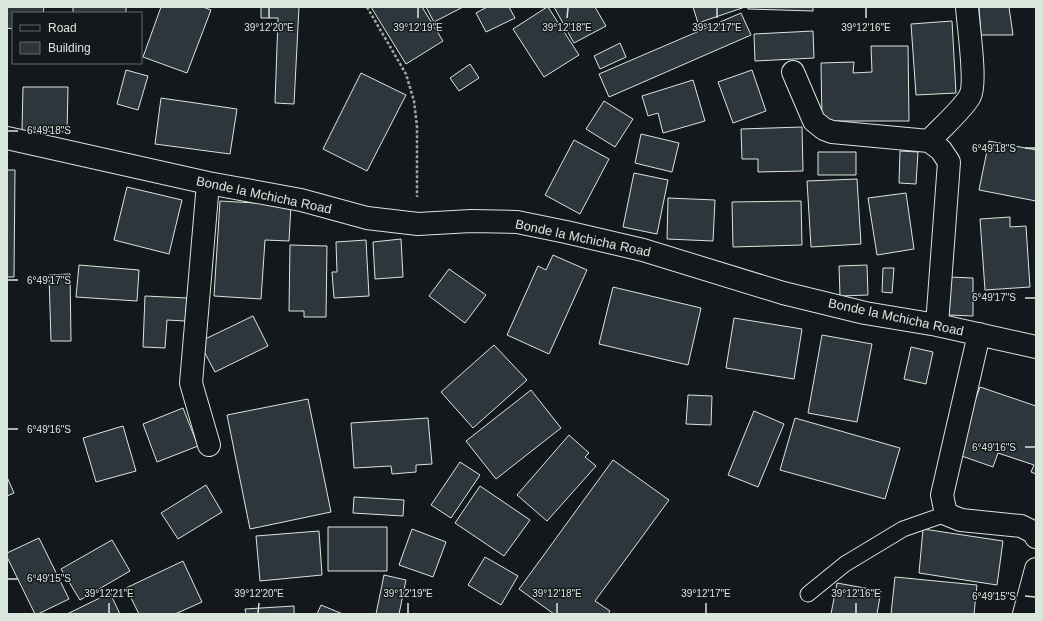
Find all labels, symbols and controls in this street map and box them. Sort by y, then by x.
legend [12,12,142,64]
text: Road [48,21,77,35]
text: 39°12'20"E [244,22,294,33]
text: 39°12'19"E [393,22,443,33]
text: 39°12'18"E [542,22,592,33]
text: 39°12'17"E [692,22,742,33]
text: 39°12'16"E [841,22,891,33]
text: Building [48,41,91,55]
text: 6°49'18"S [27,125,71,136]
text: 6°49'18"S [972,143,1016,154]
street label: Bonde la Mchicha Road [195,173,333,217]
street label: Bonde la Mchicha Road [514,216,652,260]
text: 6°49'17"S [27,275,71,286]
text: 6°49'17"S [972,292,1016,303]
street label: Bonde la Mchicha Road [827,295,965,339]
text: 6°49'16"S [27,424,71,435]
text: 6°49'16"S [972,442,1016,453]
text: 6°49'15"S [27,573,71,584]
text: 39°12'21"E [84,588,134,599]
text: 39°12'20"E [234,588,284,599]
text: 39°12'19"E [383,588,433,599]
text: 39°12'18"E [532,588,582,599]
text: 39°12'17"E [681,588,731,599]
text: 39°12'16"E [831,588,881,599]
text: 6°49'15"S [972,591,1016,602]

